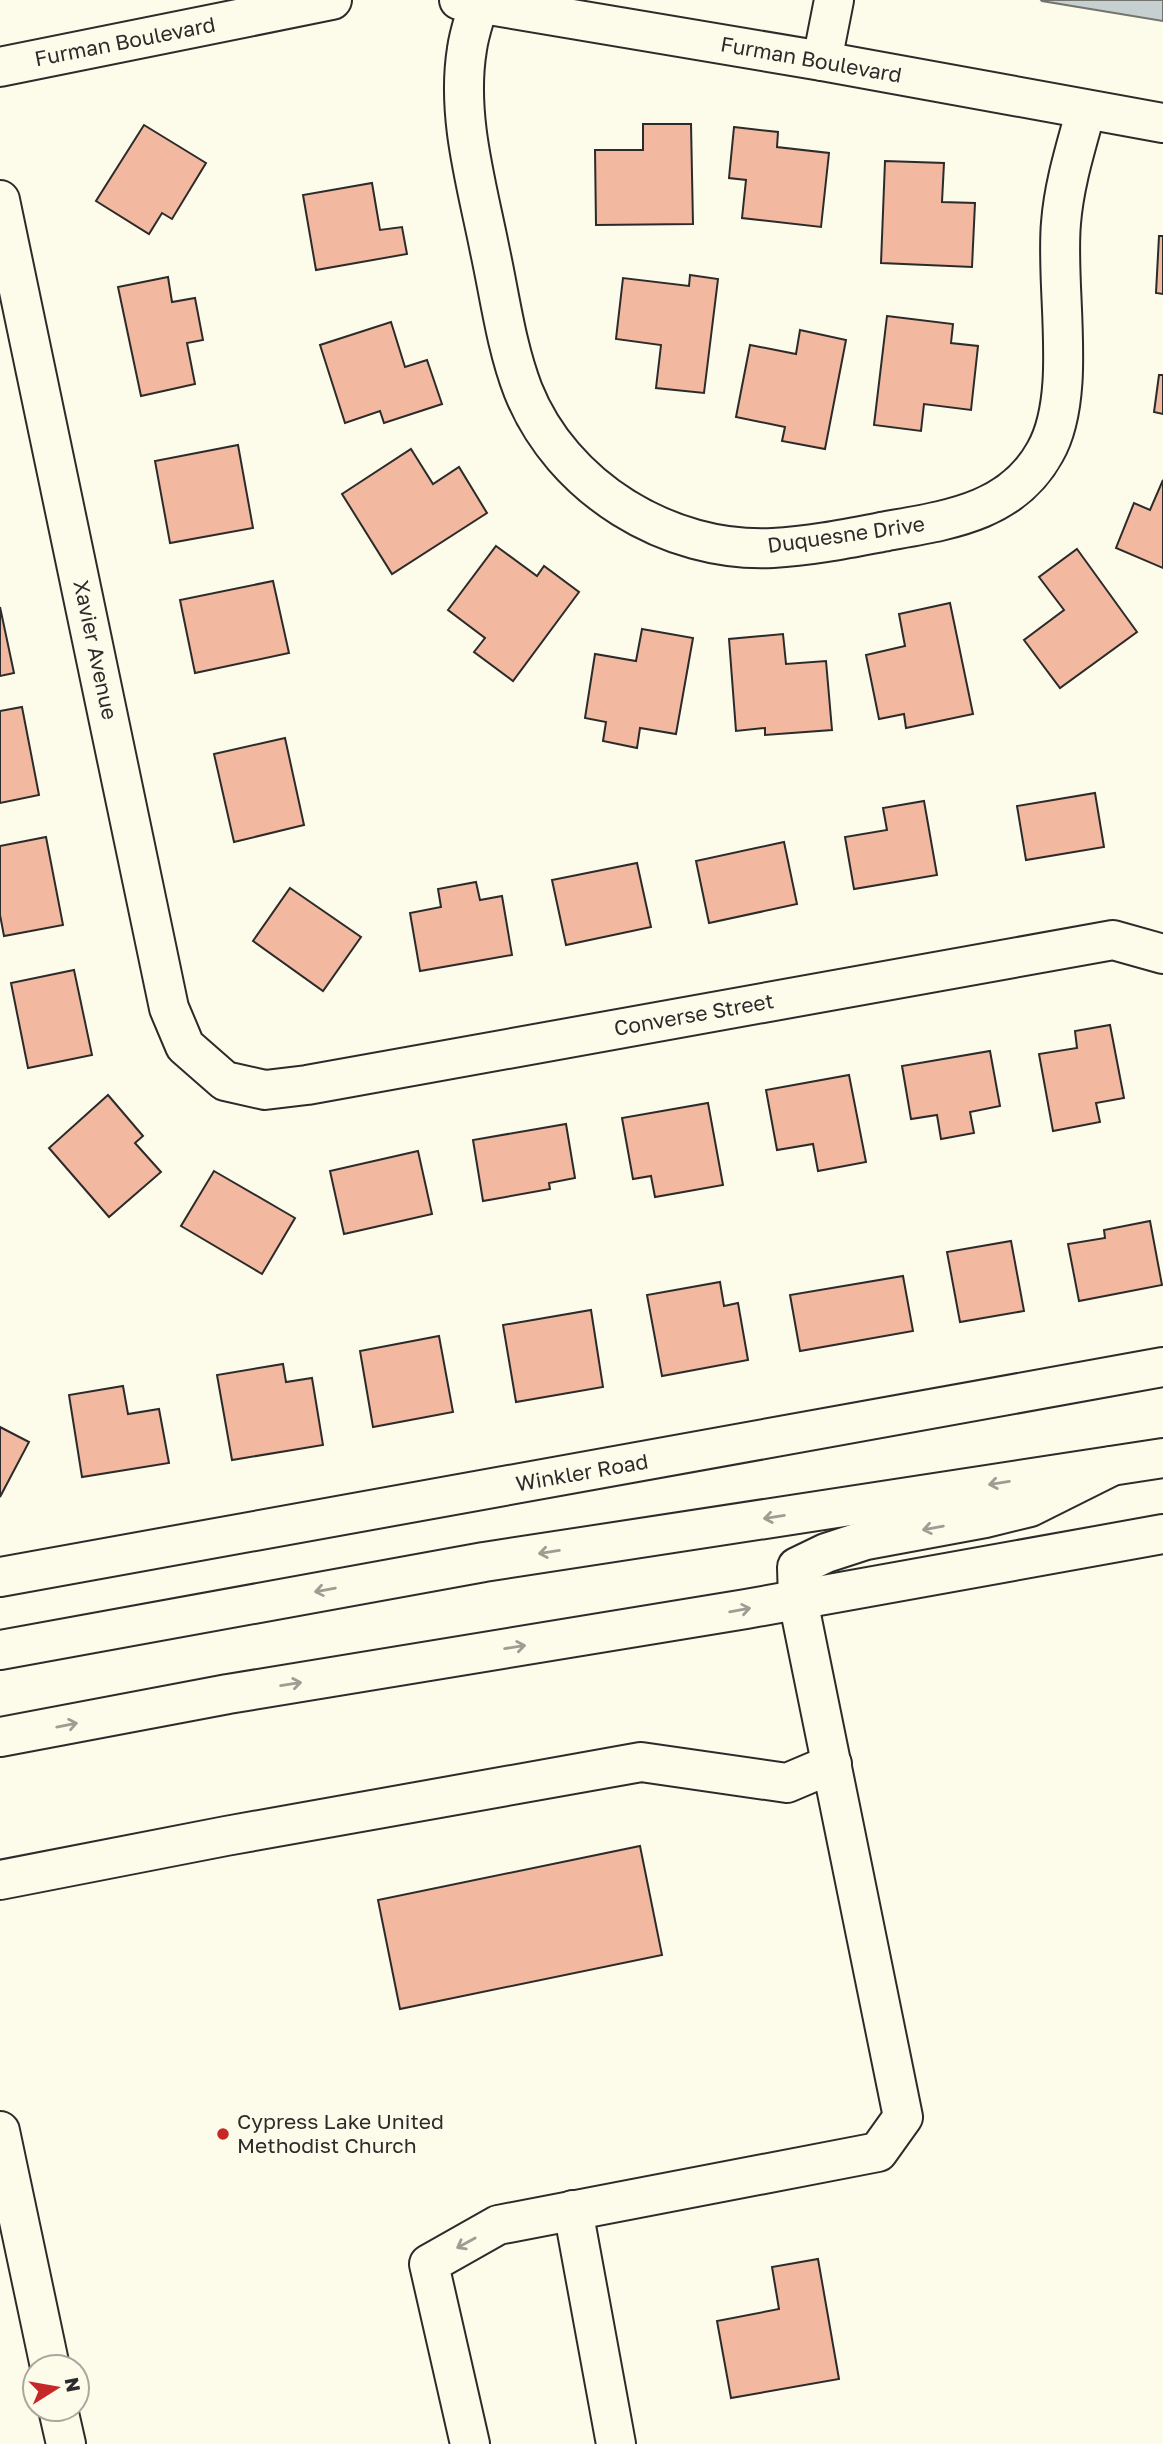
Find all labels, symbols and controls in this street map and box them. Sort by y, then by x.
street label: Furman Boulevard [32,11,217,71]
street label: Furman Boulevard [719,30,904,88]
street label: Duquesne Drive [765,510,926,558]
street label: Xavier Avenue [68,578,123,722]
street label: Converse Street [612,987,776,1041]
street label: Winkler Road [514,1448,650,1496]
one-way arrow [988,1477,1011,1490]
one-way arrow [763,1511,786,1524]
one-way arrow [922,1521,945,1535]
one-way arrow [538,1546,561,1559]
one-way arrow [314,1584,337,1598]
one-way arrow [728,1603,751,1616]
one-way arrow [503,1640,526,1653]
one-way arrow [279,1677,302,1690]
one-way arrow [55,1717,78,1731]
place label: Cypress Lake United Methodist Church [237,2108,444,2158]
marker: Cypress Lake United Methodist Church [215,2126,231,2142]
one-way arrow [456,2237,477,2250]
north arrow [21,2353,91,2423]
text: N [61,2375,86,2394]

